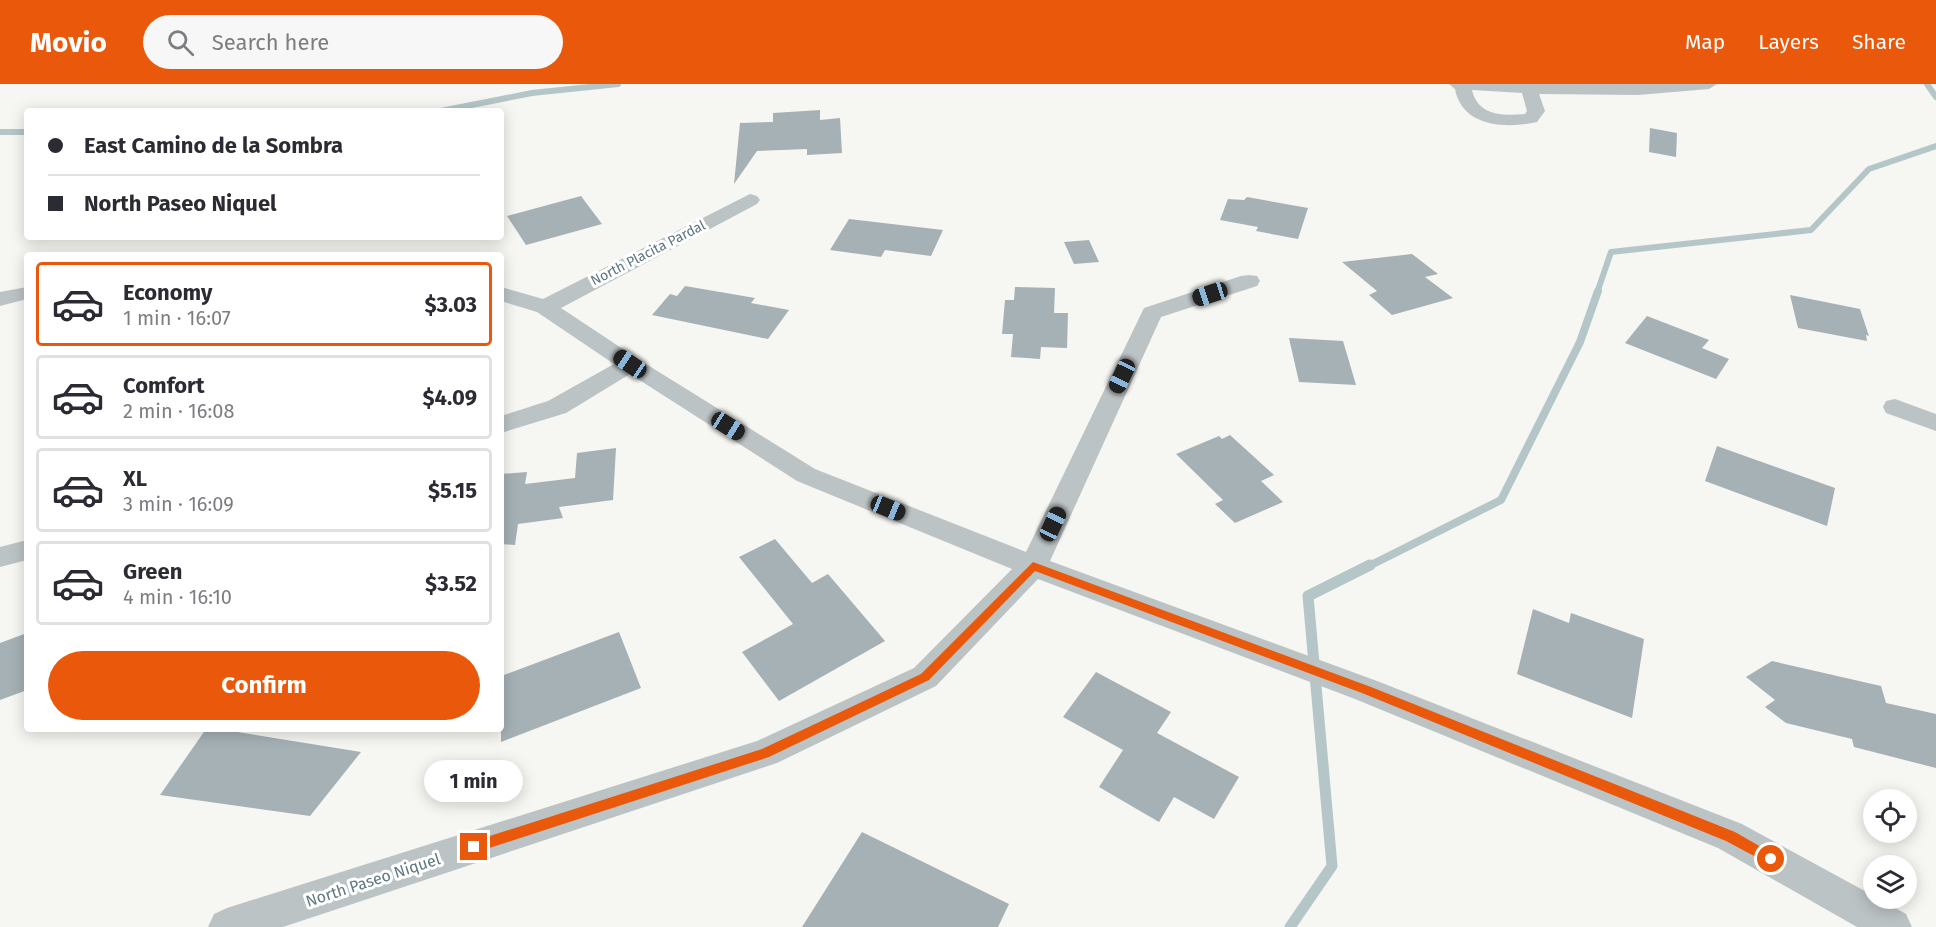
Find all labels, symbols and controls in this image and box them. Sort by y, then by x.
search box [143,15,563,69]
text: Movio [30,26,107,59]
icon: search [164,26,197,59]
text: Search here [212,29,329,56]
text: Map [1685,29,1725,55]
text: Layers [1758,29,1819,55]
text: Share [1852,29,1906,55]
text: East Camino de la Sombra [84,132,343,159]
text: North Paseo Niquel [84,190,277,217]
street label: North Placita Pardal [588,217,708,289]
icon: car [51,277,105,331]
text: Economy [123,279,212,306]
car [1190,280,1230,308]
text: $3.03 [424,291,477,318]
text: 1 min · 16:07 [123,306,231,330]
car [610,346,650,382]
car [1106,356,1138,396]
icon: car [51,370,105,424]
text: Comfort [123,372,204,399]
text: $4.09 [423,384,477,411]
text: 2 min · 16:08 [123,399,234,423]
car [708,409,748,443]
icon: car [51,463,105,517]
text: XL [123,465,147,492]
text: $5.15 [428,477,477,504]
text: 3 min · 16:09 [123,492,234,516]
car [868,493,908,523]
car [1037,504,1069,544]
icon: car [51,556,105,610]
text: Green [123,558,182,585]
text: $3.52 [425,570,477,597]
text: 4 min · 16:10 [123,585,232,609]
button: Confirm [48,651,480,720]
callout: 1 min [424,760,524,802]
text: 1 min [449,769,498,793]
map controls [1863,789,1917,909]
button: locate [1863,789,1917,843]
route end [460,833,487,860]
route start [1757,845,1784,872]
street label: North Paseo Niquel [303,849,443,911]
button: layers [1863,855,1917,909]

